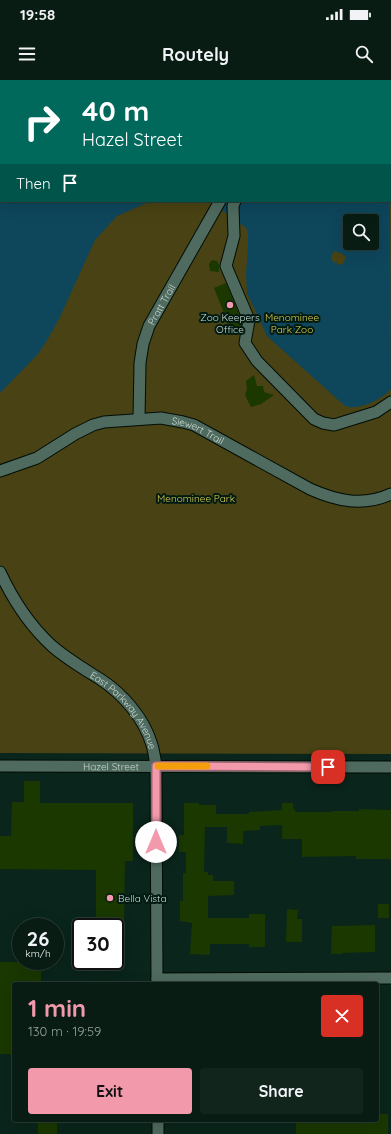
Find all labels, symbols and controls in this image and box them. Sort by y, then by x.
text: 19:58 [20,5,55,24]
icon: menu [16,43,38,65]
text: Routely [162,43,229,66]
icon: search [353,43,375,65]
text: 40 m [82,93,149,128]
icon: right [16,96,68,148]
text: Hazel Street [82,128,183,151]
icon: arrive [59,172,81,194]
text: Then [16,174,51,193]
map controls [343,214,379,250]
button: search [343,214,379,250]
street label: Pratt Trail [144,282,178,327]
marker: Zoo Keepers Office [225,300,235,310]
place label: Zoo Keepers Office [200,311,260,336]
park label: Menominee Park Zoo [265,311,319,336]
street label: Siewert Trail [171,414,227,447]
park label: Menominee Park [157,492,235,505]
street label: East Parkway Avenue [88,668,159,751]
pin [311,750,345,784]
icon: arrive [317,756,339,778]
street label: Hazel Street [83,760,140,773]
position arrow [135,821,177,863]
place label: Bella Vista [118,892,166,905]
marker: Bella Vista [105,893,115,903]
speed limit sign: 30 [72,918,124,970]
text: 26 [27,926,49,951]
text: km/h [25,947,51,960]
text: 1 min [28,993,86,1023]
button: close [321,995,363,1037]
text: 130 m · 19:59 [28,1023,101,1039]
button: Exit [28,1068,192,1114]
button: Share [200,1068,363,1114]

